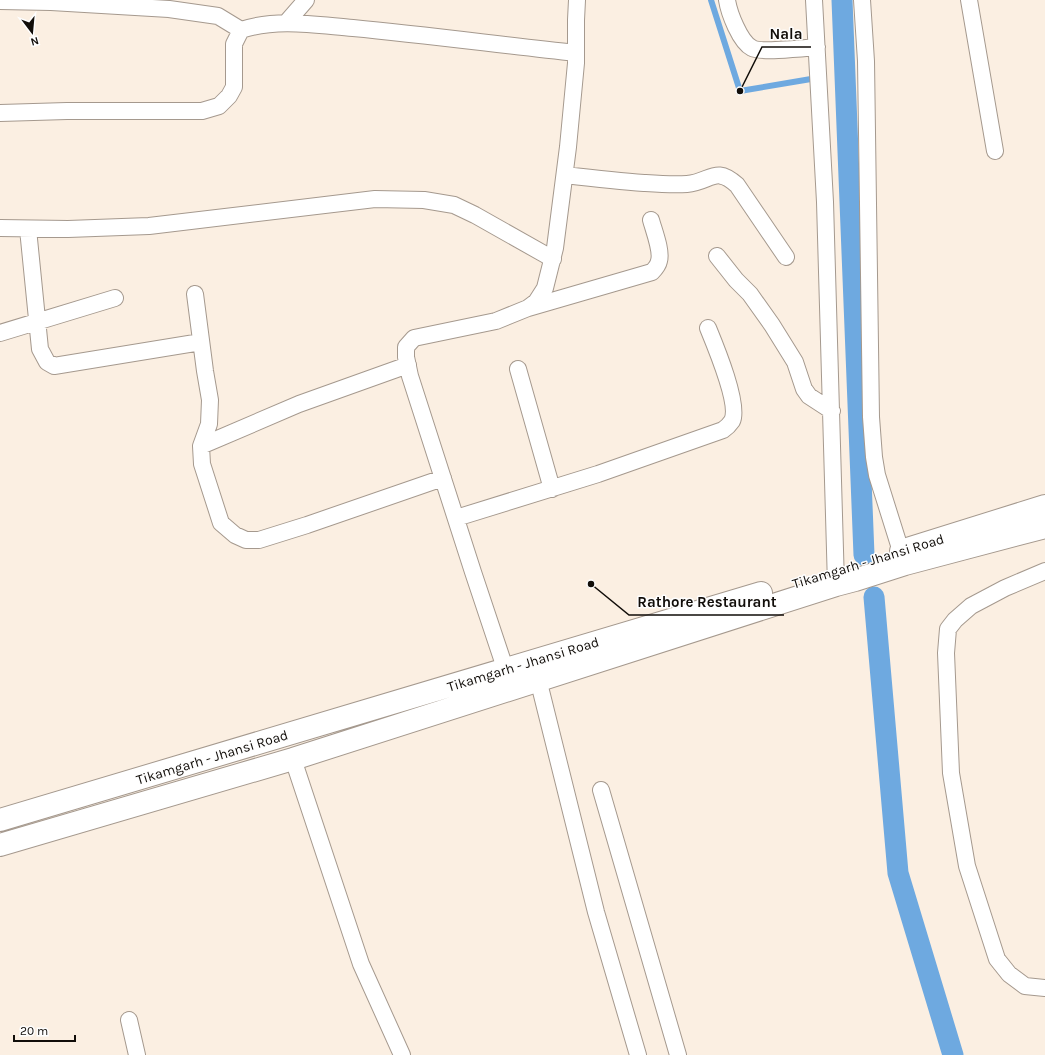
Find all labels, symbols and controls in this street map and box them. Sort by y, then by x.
north arrow [12,12,52,52]
callout: Nala [762,20,811,47]
text: Nala [770,25,802,43]
text: N [29,34,40,48]
street label: Tikamgarh - Jhansi Road [790,530,946,593]
callout: Rathore Restaurant [629,588,784,615]
text: Rathore Restaurant [637,593,777,611]
street label: Tikamgarh - Jhansi Road [445,633,601,696]
street label: Tikamgarh - Jhansi Road [134,726,290,789]
scale bar [14,1017,75,1043]
text: 20 m [20,1024,48,1038]

